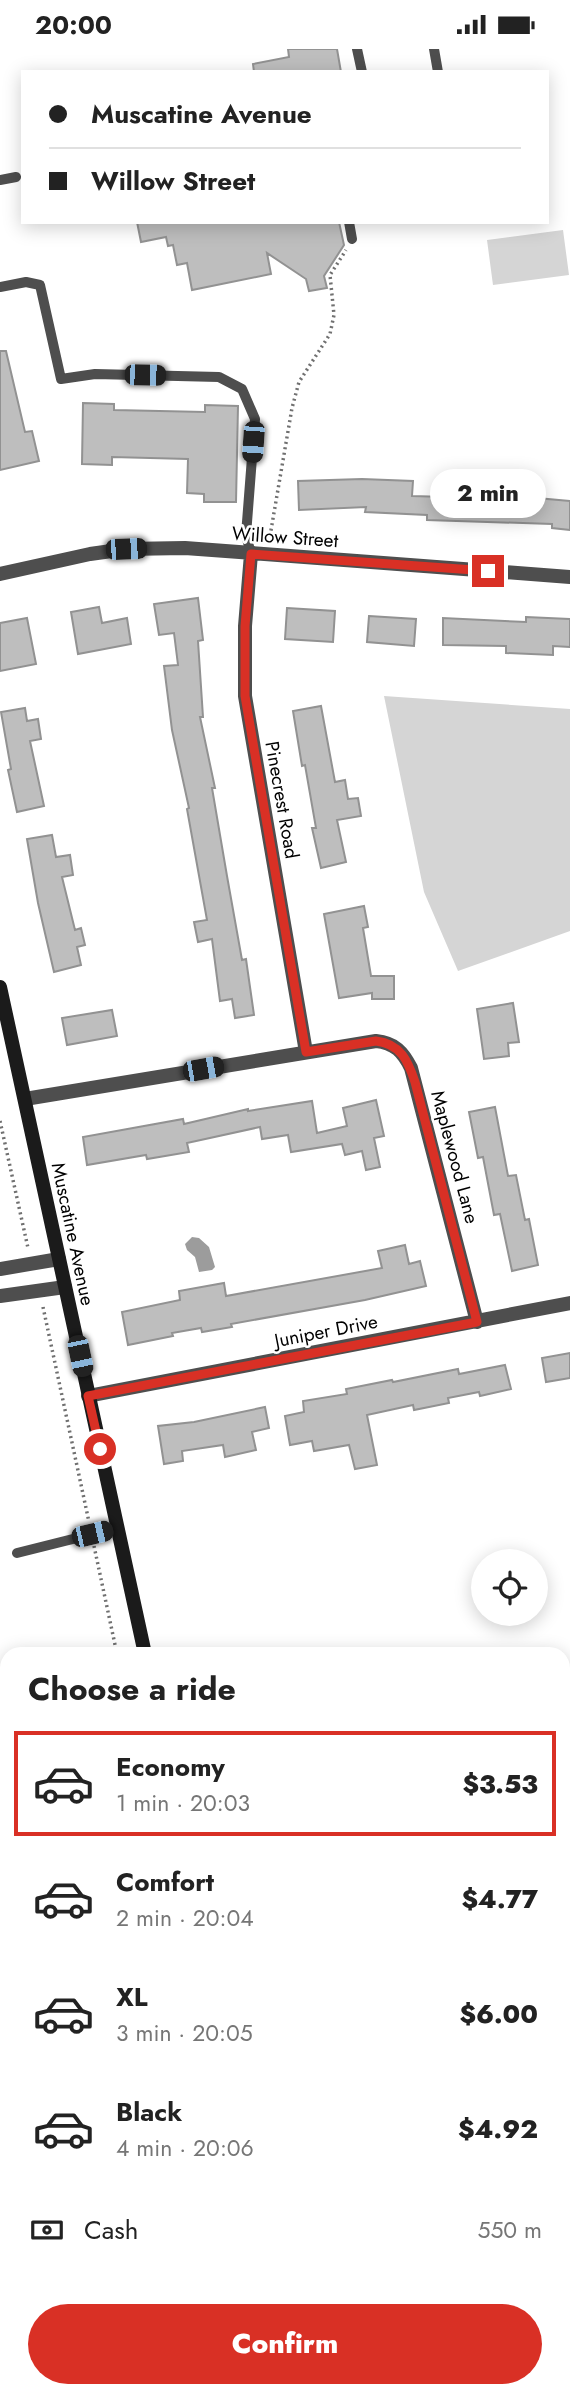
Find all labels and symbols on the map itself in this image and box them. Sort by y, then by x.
car [124,364,167,386]
car [242,420,265,464]
callout: 2 min [430,469,546,519]
street label: Willow Street [231,520,340,554]
car [105,538,148,560]
route end [472,555,504,587]
street label: Pinecrest Road [258,739,306,861]
car [181,1055,226,1083]
street label: Maplewood Lane [424,1088,486,1227]
street label: Muscatine Avenue [45,1160,101,1308]
street label: Juniper Drive [269,1308,380,1355]
car [66,1333,95,1379]
route start [84,1433,116,1465]
car [70,1519,115,1549]

